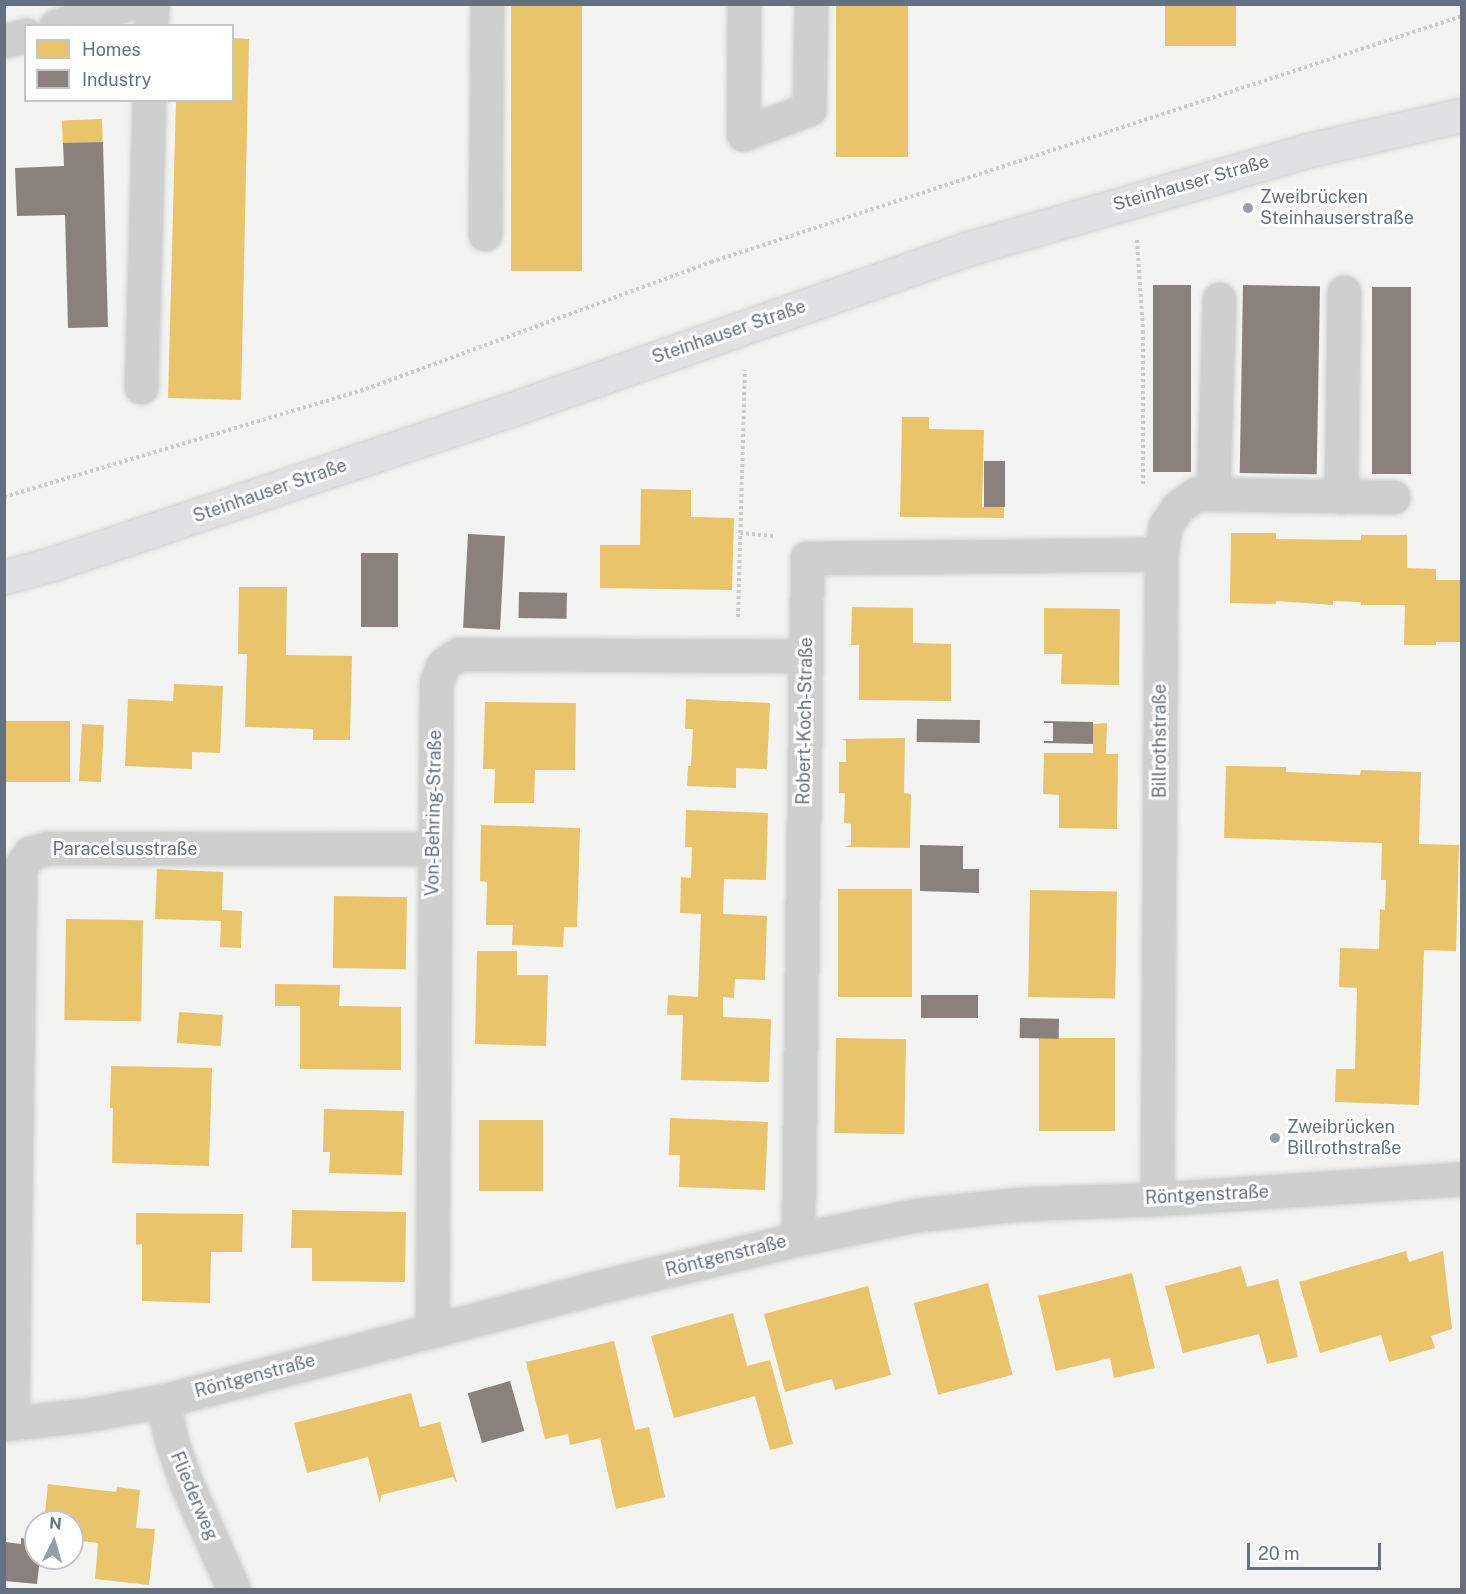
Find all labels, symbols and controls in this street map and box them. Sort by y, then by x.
legend [24,24,234,102]
text: Homes [82,39,141,60]
text: Industry [82,69,151,90]
street label: Steinhauser Straße [1111,150,1271,216]
place label: Zweibrücken Steinhauserstraße [1260,187,1414,230]
marker: Zweibrücken Steinhauserstraße [1241,201,1255,215]
street label: Steinhauser Straße [649,296,809,368]
street label: Steinhauser Straße [190,455,350,527]
street label: Robert-Koch-Straße [793,637,817,805]
street label: Billrothstraße [1149,684,1171,798]
street label: Von-Behring-Straße [422,730,446,896]
street label: Paracelsusstraße [52,838,198,860]
place label: Zweibrücken Billrothstraße [1287,1117,1402,1160]
marker: Zweibrücken Billrothstraße [1268,1131,1282,1145]
street label: Röntgenstraße [1144,1181,1270,1209]
street label: Röntgenstraße [663,1231,789,1281]
street label: Röntgenstraße [192,1350,318,1402]
street label: Fliederweg [166,1448,222,1544]
north arrow [24,1510,84,1570]
text: N [48,1514,62,1534]
scale bar [1250,1531,1384,1569]
text: 20 m [1258,1543,1300,1564]

